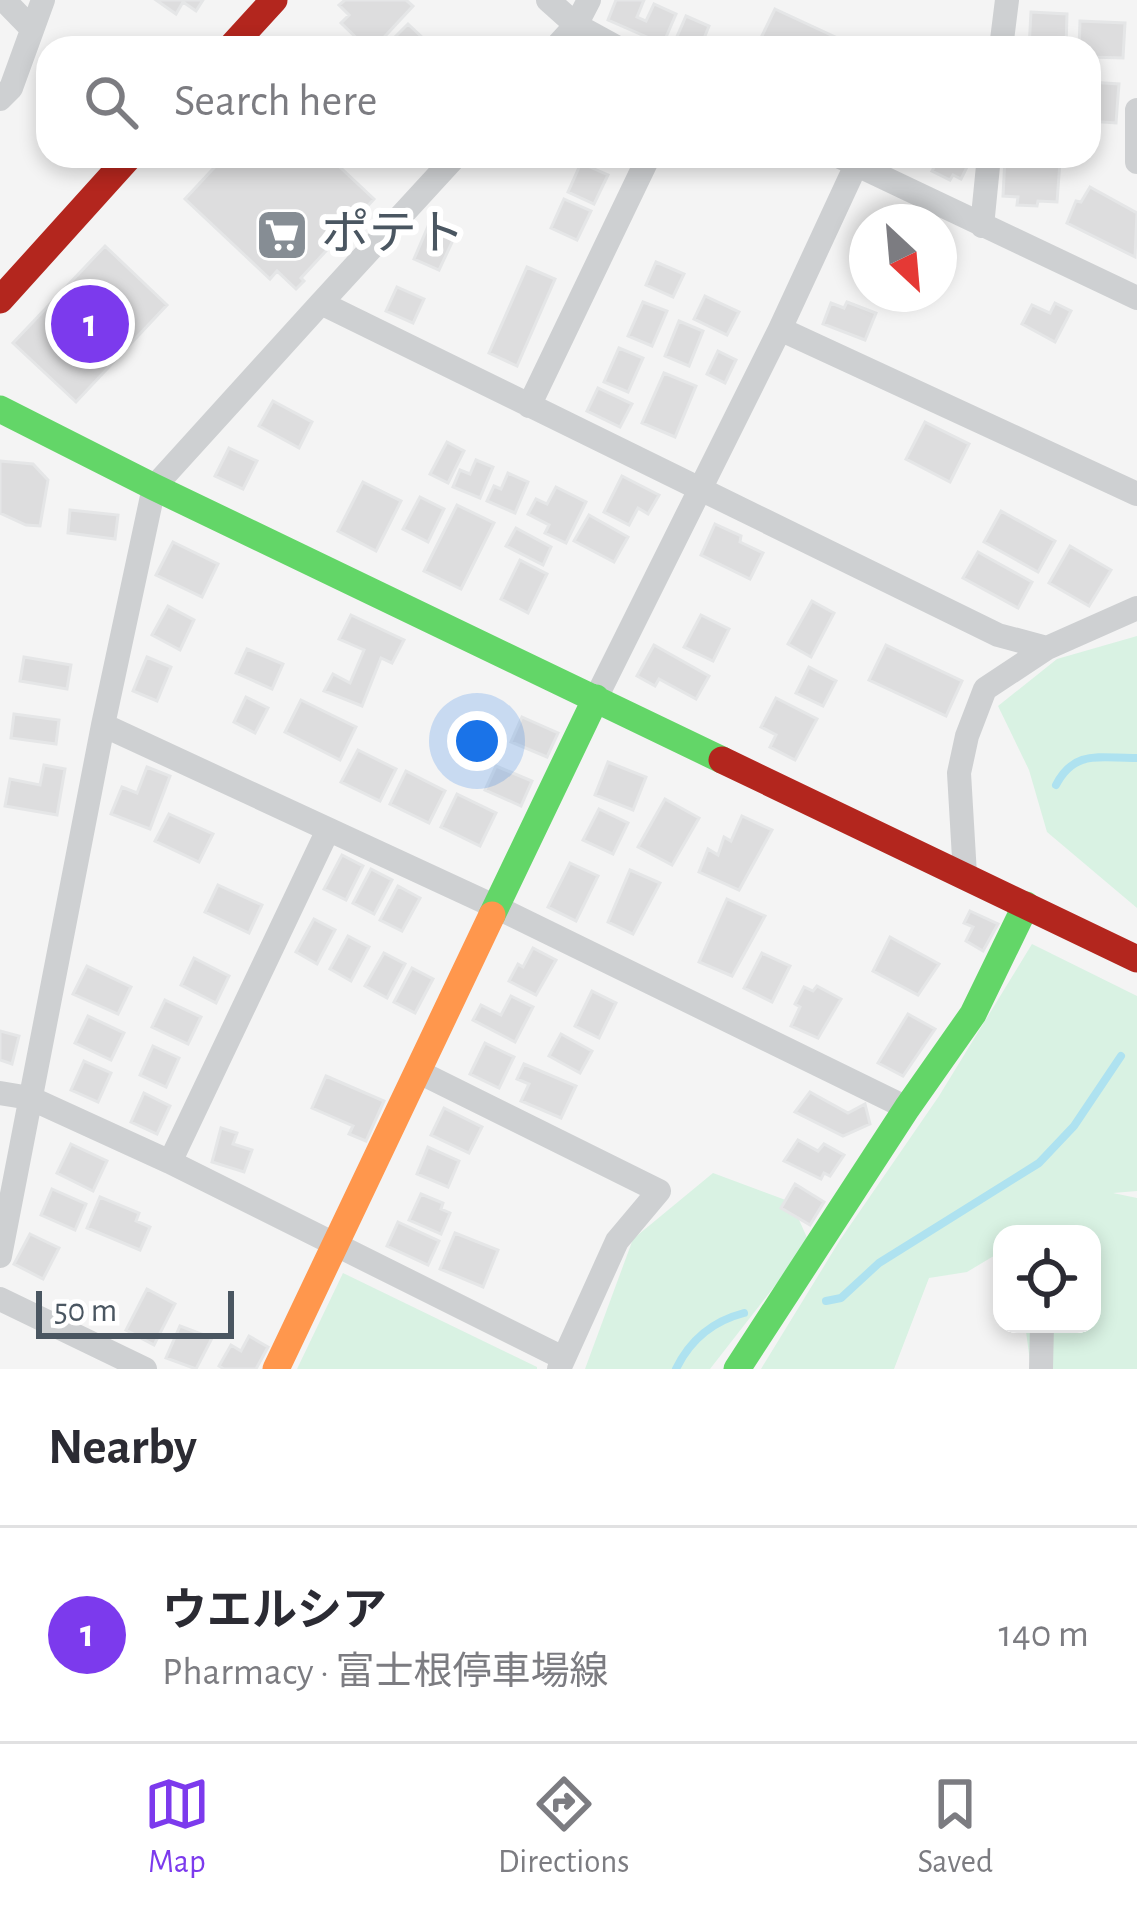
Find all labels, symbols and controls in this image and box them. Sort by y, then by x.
search box [36,36,1101,168]
icon: search [78,69,144,135]
text: Search here [174,79,377,124]
north arrow [849,204,957,312]
supermarket icon: ポテト [254,207,310,263]
place label: ポテト [321,208,465,259]
pin: 1 [51,279,129,369]
your location [447,711,507,771]
map controls [993,1225,1101,1333]
button: locate [993,1225,1101,1333]
scale bar [36,1285,234,1338]
text: 50 m [54,1295,117,1328]
text: Nearby [48,1422,197,1473]
text: ウエルシア [162,1589,387,1634]
text: 1 [80,1615,94,1654]
text: 140 m [999,1615,1089,1654]
text: Pharmacy · 富士根停車場線 [162,1653,608,1692]
tab: Map [144,1771,210,1883]
tab: Directions [498,1771,629,1883]
tab: Saved [917,1771,993,1883]

